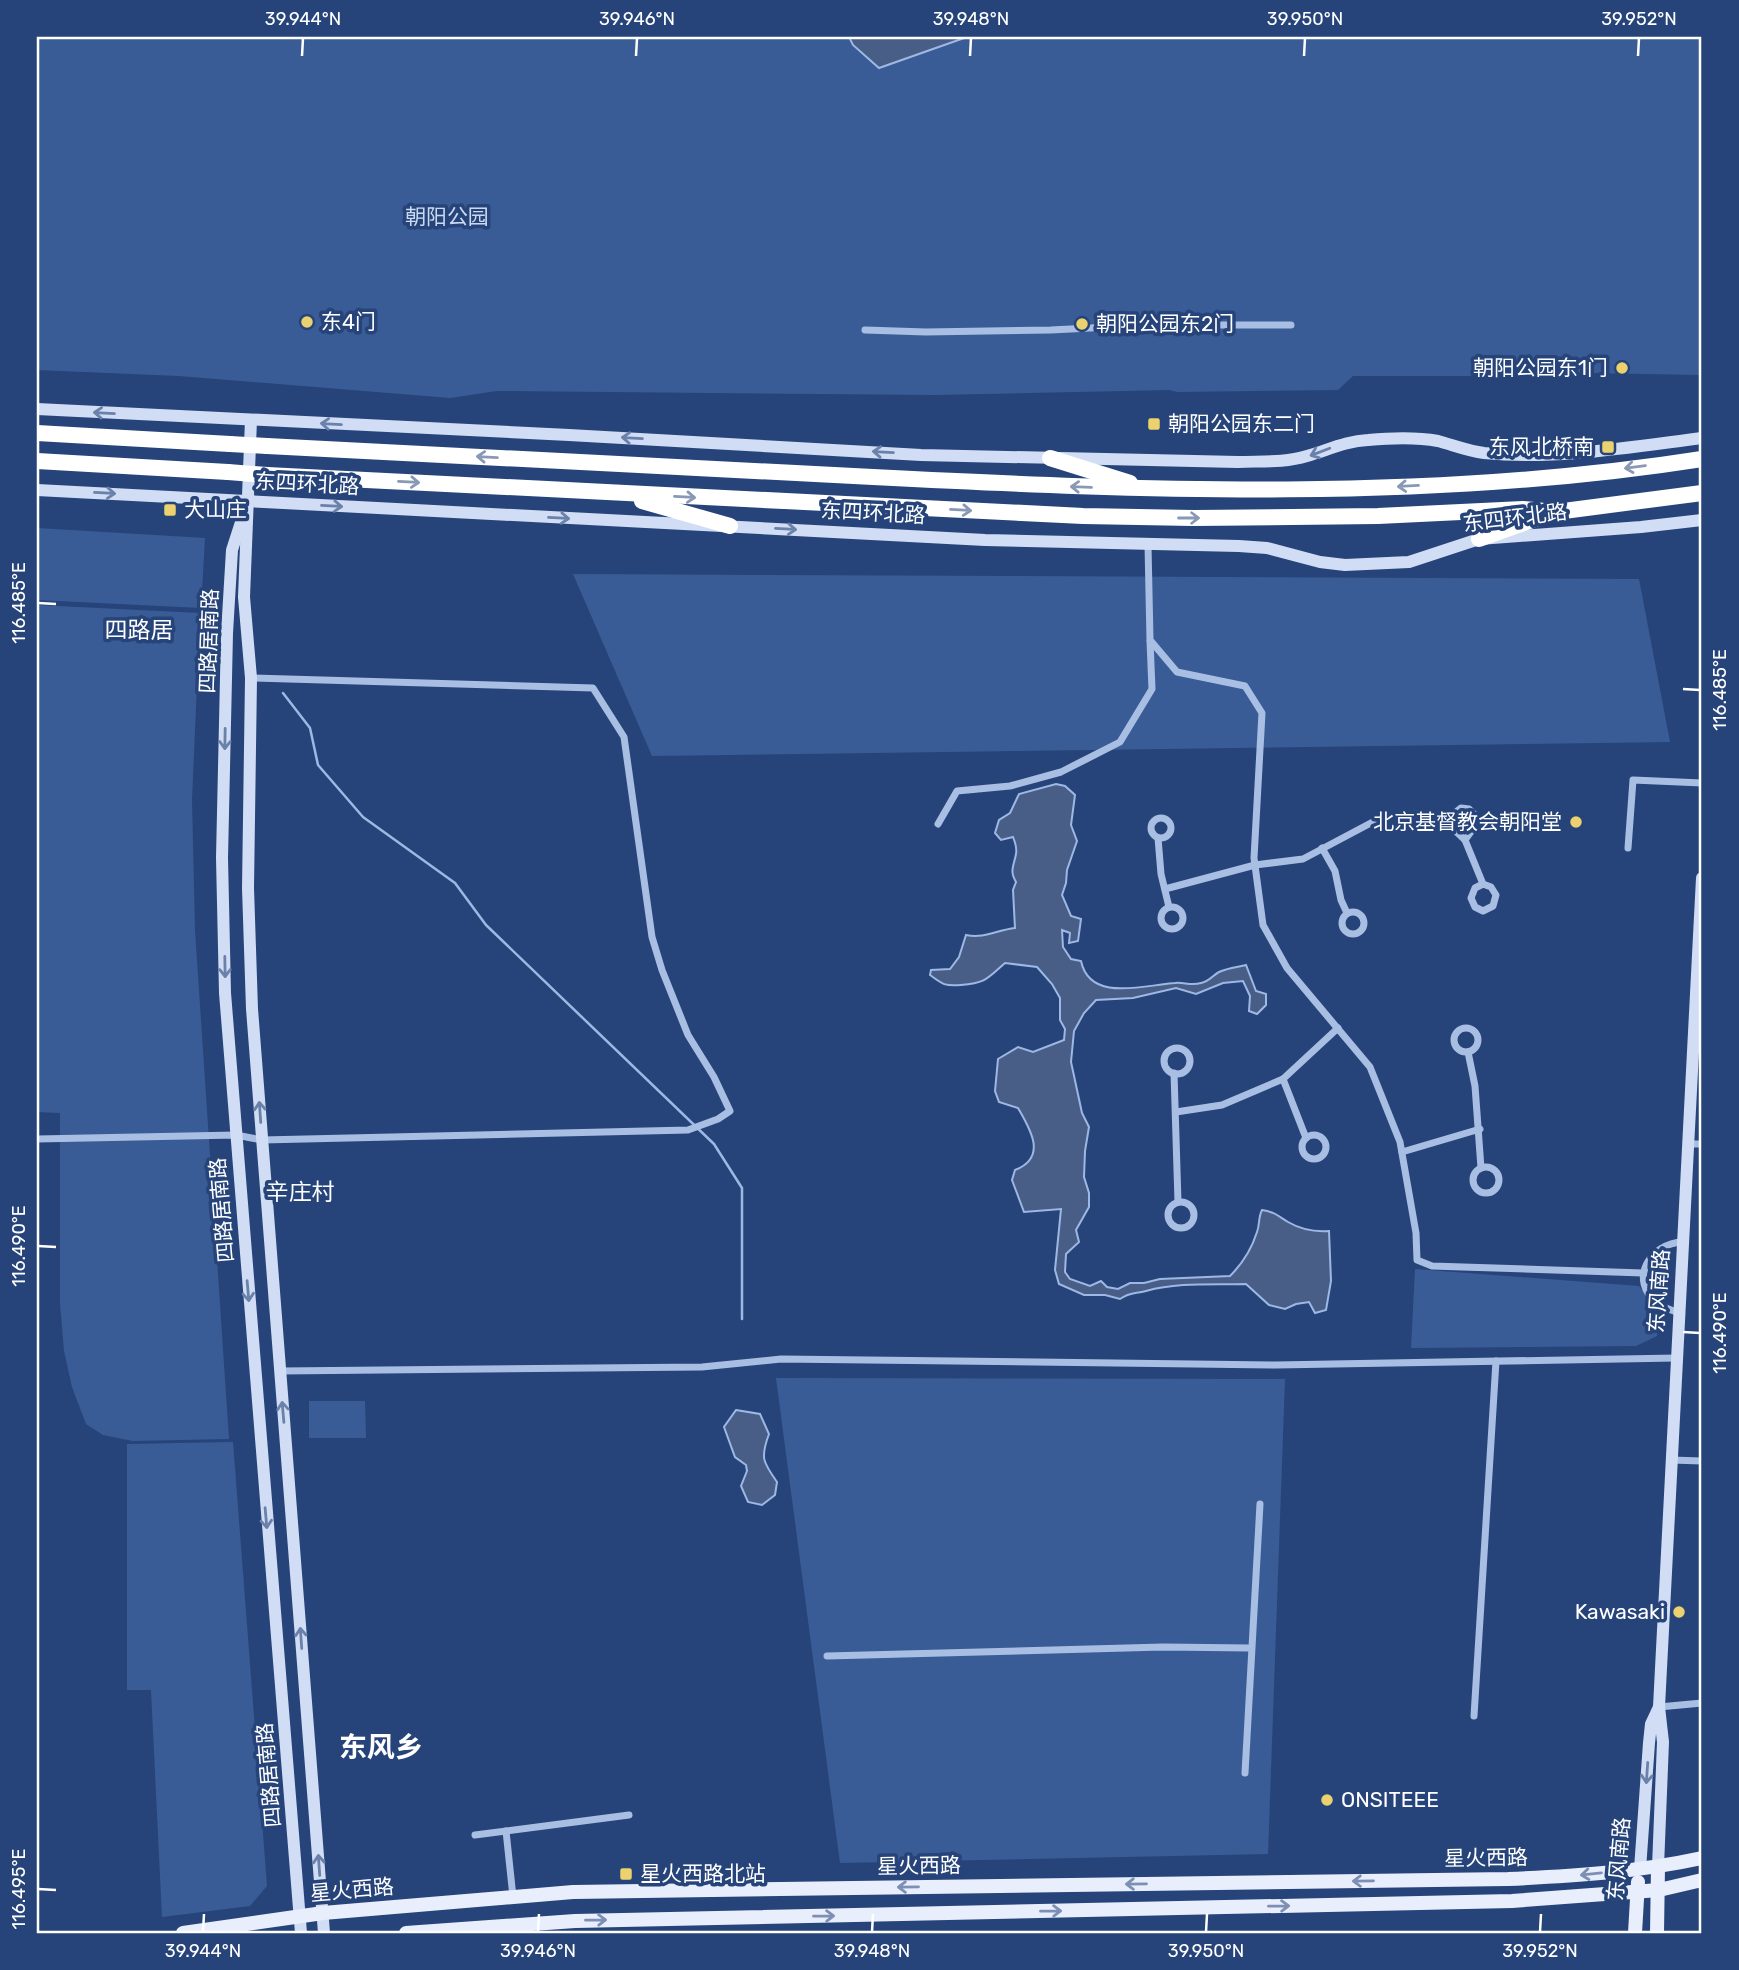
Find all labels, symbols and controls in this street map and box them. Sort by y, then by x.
text: 39.944°N [265,8,341,30]
text: 39.946°N [599,8,675,30]
text: 39.948°N [933,8,1009,30]
text: 39.950°N [1267,8,1343,30]
text: 39.952°N [1601,8,1677,30]
park label: 朝阳公园 [405,204,489,229]
place label: 东4门 [321,309,376,334]
place label: 朝阳公园东2门 [1096,311,1234,336]
marker: 东4门 [299,314,315,330]
marker: 朝阳公园东2门 [1074,316,1090,332]
place label: 朝阳公园东1门 [1473,355,1608,380]
marker: 朝阳公园东1门 [1614,360,1630,376]
one-way arrow [93,406,116,419]
place label: 朝阳公园东二门 [1168,411,1315,436]
marker: 朝阳公园东二门 [1146,416,1162,432]
one-way arrow [320,417,343,430]
one-way arrow [621,432,644,445]
place label: 东风北桥南 [1489,434,1594,459]
marker: 东风北桥南 [1600,439,1616,455]
one-way arrow [872,446,895,459]
one-way arrow [1309,446,1331,459]
one-way arrow [476,450,498,463]
one-way arrow [1624,461,1646,474]
street label: 东四环北路 [254,468,360,499]
one-way arrow [397,476,420,489]
one-way arrow [1070,480,1093,493]
one-way arrow [1397,480,1420,493]
one-way arrow [93,487,116,500]
one-way arrow [673,490,696,503]
place label: 大山庄 [184,497,247,522]
street label: 东四环北路 [820,497,926,528]
street label: 东四环北路 [1461,499,1569,536]
one-way arrow [320,500,343,513]
marker: 大山庄 [162,502,178,518]
one-way arrow [950,504,973,517]
one-way arrow [547,511,570,524]
one-way arrow [1177,511,1200,525]
one-way arrow [775,523,798,536]
text: 116.485°E [8,562,30,644]
street label: 四路居南路 [194,588,223,694]
district label: 四路居 [105,616,174,644]
text: 116.485°E [1709,649,1731,731]
one-way arrow [218,727,232,750]
place label: 北京基督教会朝阳堂 [1373,809,1562,834]
marker: 北京基督教会朝阳堂 [1568,814,1584,830]
one-way arrow [218,955,231,978]
one-way arrow [253,1100,266,1123]
street label: 四路居南路 [204,1157,239,1263]
district label: 辛庄村 [266,1178,335,1206]
text: 116.490°E [8,1205,30,1287]
street label: 东风南路 [1643,1248,1674,1334]
one-way arrow [242,1280,255,1302]
text: 116.490°E [1709,1292,1731,1374]
one-way arrow [276,1401,289,1423]
one-way arrow [260,1506,273,1529]
place label: Kawasaki [1575,1599,1665,1624]
marker: Kawasaki [1671,1604,1687,1620]
one-way arrow [294,1628,307,1650]
street label: 四路居南路 [251,1722,286,1828]
district label: 东风乡 [339,1731,423,1764]
one-way arrow [1640,1761,1653,1784]
place label: ONSITEEE [1341,1787,1439,1812]
marker: ONSITEEE [1319,1792,1335,1808]
street label: 东风南路 [1602,1816,1635,1902]
street label: 星火西路 [1444,1844,1528,1871]
text: 116.495°E [8,1849,30,1929]
street label: 星火西路 [877,1852,961,1879]
one-way arrow [312,1854,325,1877]
place label: 星火西路北站 [640,1861,766,1886]
marker: 星火西路北站 [618,1866,634,1882]
one-way arrow [1580,1868,1602,1881]
street label: 星火西路 [309,1873,395,1906]
one-way arrow [1352,1874,1375,1888]
one-way arrow [1124,1877,1147,1891]
one-way arrow [897,1880,920,1894]
one-way arrow [1267,1899,1290,1913]
one-way arrow [1040,1904,1063,1918]
one-way arrow [812,1909,835,1922]
one-way arrow [585,1914,608,1927]
text: 39.944°N [165,1940,241,1962]
text: 39.946°N [500,1940,576,1962]
text: 39.948°N [834,1940,910,1962]
text: 39.950°N [1168,1940,1244,1962]
text: 39.952°N [1502,1940,1578,1962]

